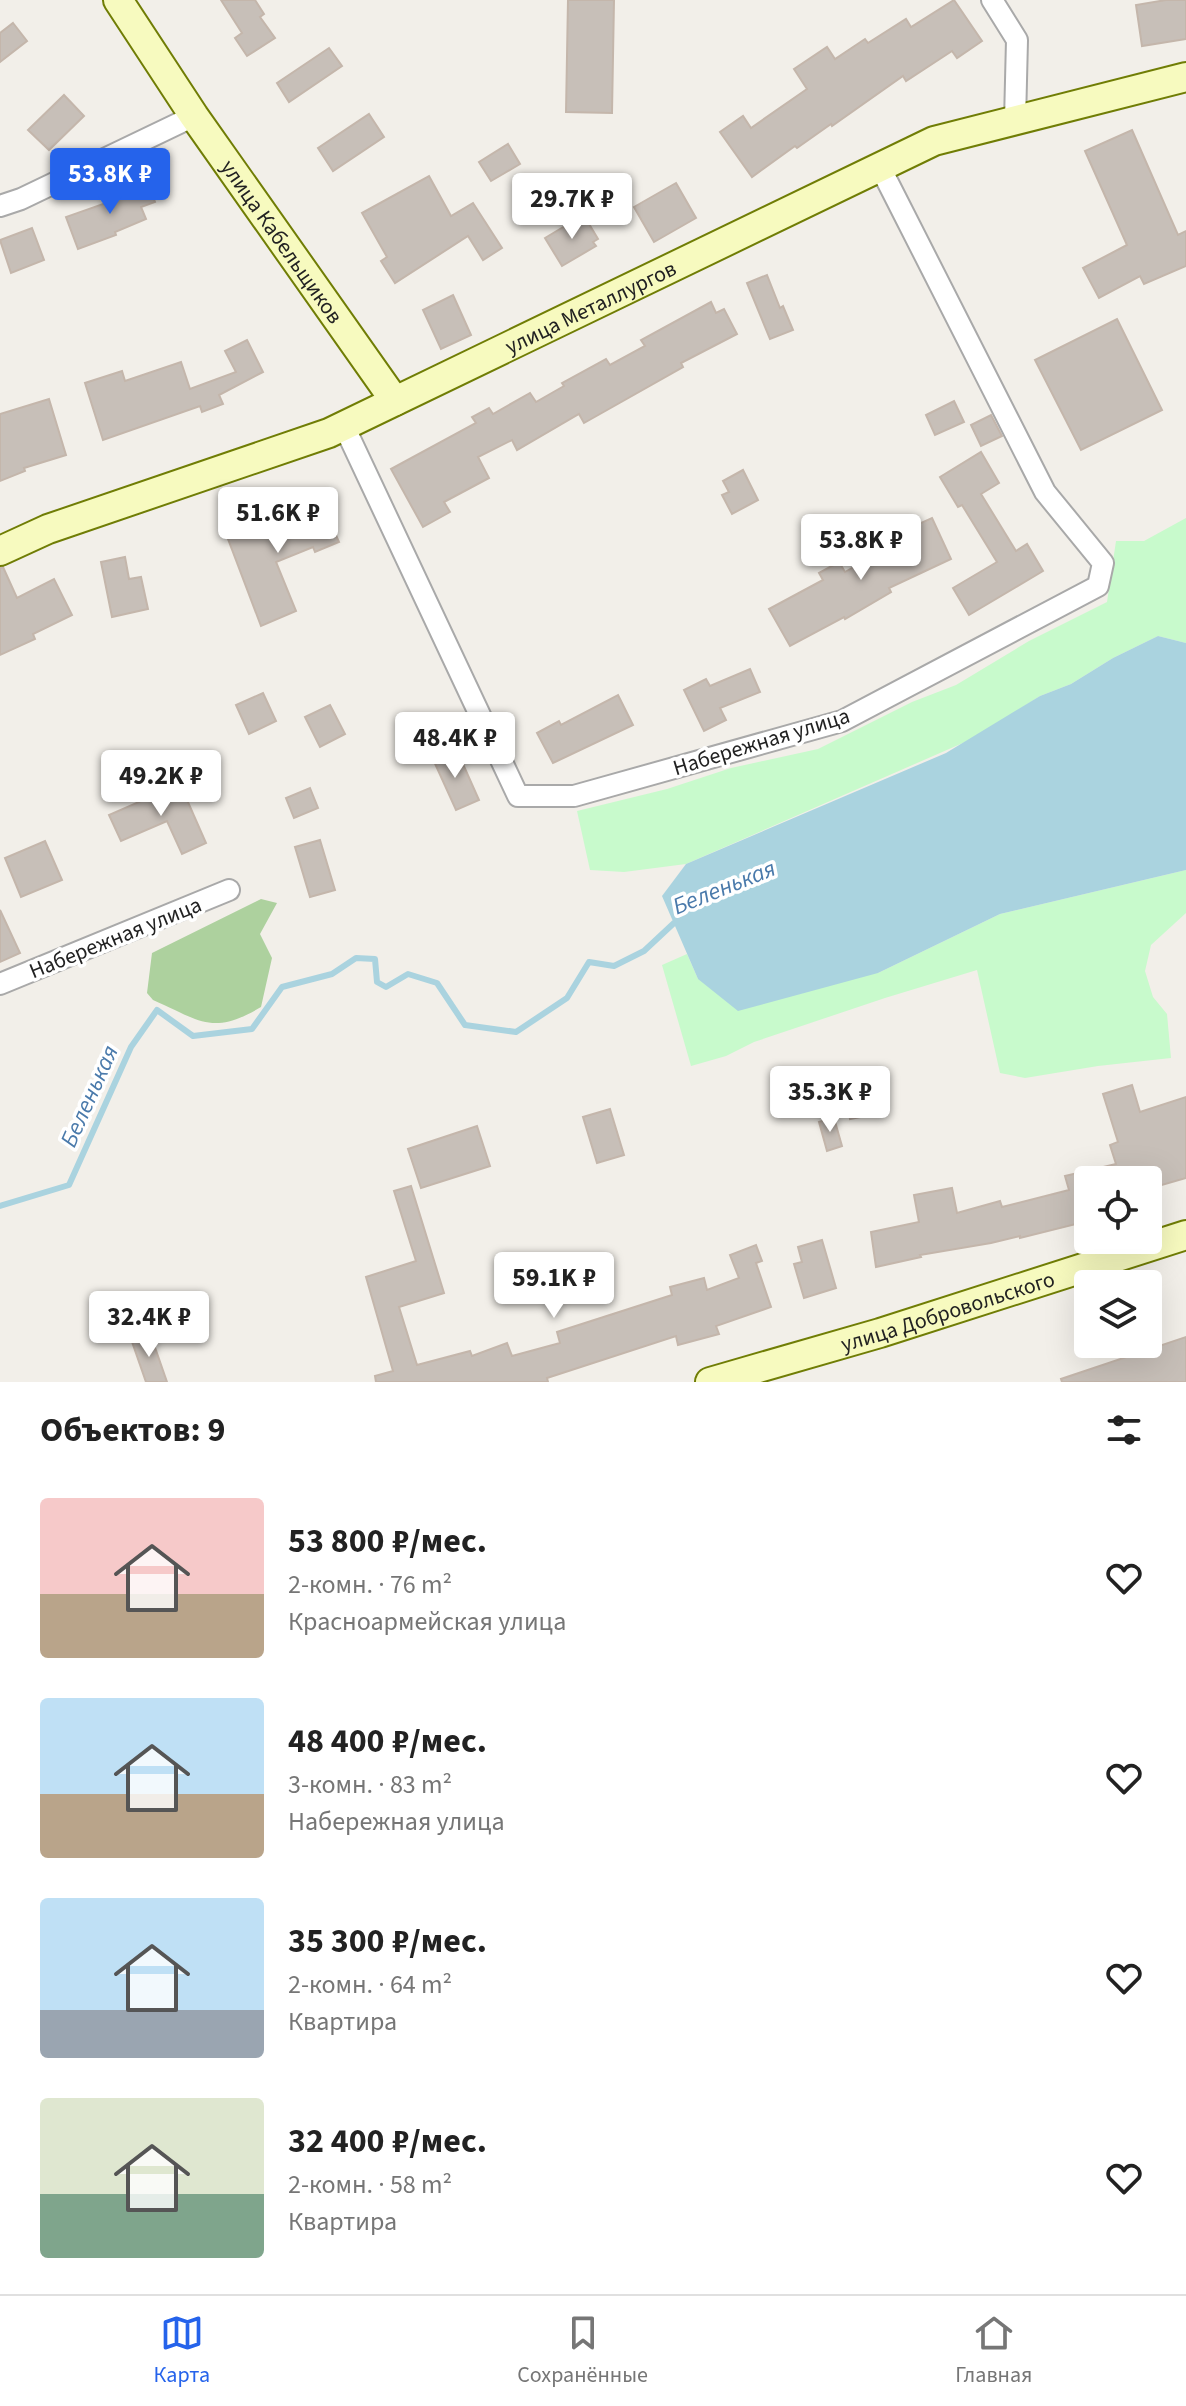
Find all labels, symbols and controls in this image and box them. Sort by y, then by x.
pin: 53.8K ₽ [36,148,184,216]
street label: улица Кабельщиков [213,153,351,330]
text: 53.8K ₽ [68,155,152,192]
pin: 29.7K ₽ [498,173,646,241]
text: 29.7K ₽ [530,180,614,217]
street label: улица Металлургов [500,253,682,363]
pin: 51.6K ₽ [204,487,352,555]
text: 51.6K ₽ [236,494,320,531]
pin: 53.8K ₽ [787,514,935,582]
text: 53.8K ₽ [819,521,903,558]
street label: Набережная улица [669,700,854,784]
pin: 48.4K ₽ [381,712,529,780]
text: 48.4K ₽ [413,719,497,756]
pin: 49.2K ₽ [87,750,235,818]
text: 49.2K ₽ [119,757,203,794]
water label: Беленькая [667,851,781,924]
street label: Набережная улица [24,889,206,987]
water label: Беленькая [51,1040,127,1153]
pin: 35.3K ₽ [756,1066,904,1134]
text: 35.3K ₽ [788,1073,872,1110]
map controls [1074,1166,1162,1358]
button: locate [1074,1166,1162,1254]
pin: 59.1K ₽ [480,1252,628,1320]
text: 59.1K ₽ [512,1259,596,1296]
street label: улица Добровольского [837,1263,1059,1360]
button: layers [1074,1270,1162,1358]
pin: 32.4K ₽ [75,1291,223,1359]
text: 32.4K ₽ [107,1298,191,1335]
text: Объектов: 9 [40,1406,225,1455]
icon: filters [1102,1408,1146,1452]
text: 53 800 ₽/мес. [288,1517,487,1566]
icon: home [104,1530,200,1626]
icon: heart [1102,1556,1146,1600]
text: 2-комн. · 76 m² [288,1566,452,1603]
text: Красноармейская улица [288,1603,566,1640]
text: 48 400 ₽/мес. [288,1717,487,1766]
icon: home [104,1730,200,1826]
icon: heart [1102,1756,1146,1800]
text: 3-комн. · 83 m² [288,1766,452,1803]
text: Набережная улица [288,1803,505,1840]
text: 35 300 ₽/мес. [288,1917,487,1966]
icon: home [104,1930,200,2026]
icon: heart [1102,1956,1146,2000]
text: 2-комн. · 64 m² [288,1966,452,2003]
text: Квартира [288,2003,397,2040]
text: 32 400 ₽/мес. [288,2117,487,2166]
icon: home [104,2130,200,2226]
icon: heart [1102,2156,1146,2200]
text: 2-комн. · 58 m² [288,2166,452,2203]
text: Квартира [288,2203,397,2240]
tab: Карта [154,2311,210,2391]
tab: Сохранённые [517,2311,648,2391]
tab: Главная [955,2311,1032,2391]

